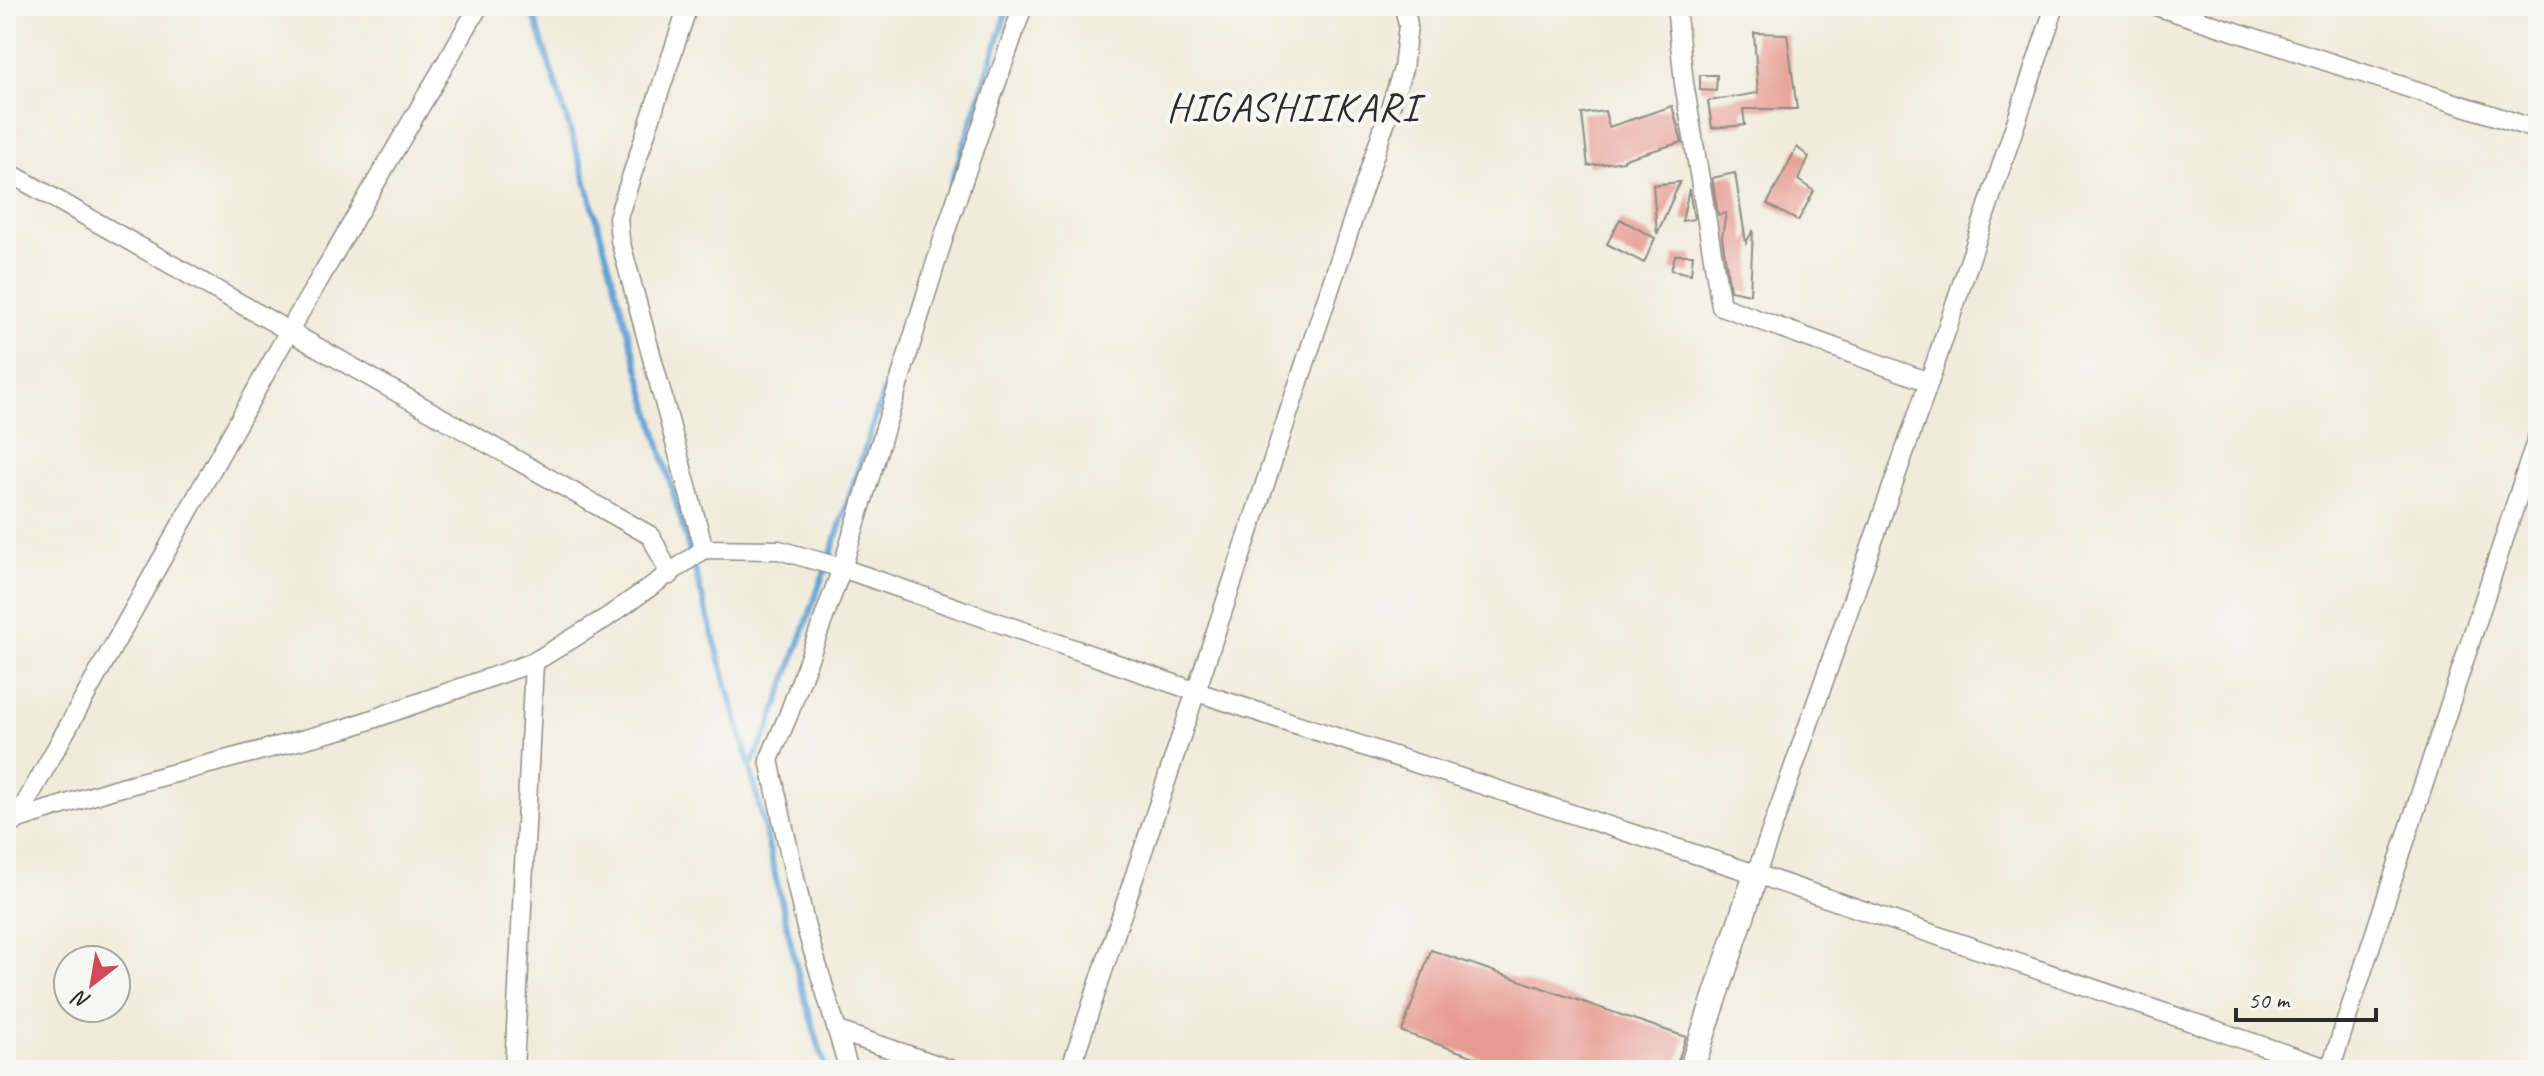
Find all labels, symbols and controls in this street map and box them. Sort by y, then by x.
district label: HIGASHIIKARI [1167,82,1426,132]
north arrow [52,944,132,1024]
scale bar [2236,972,2376,1022]
text: N [66,983,95,1016]
text: 50 m [2248,985,2291,1015]

